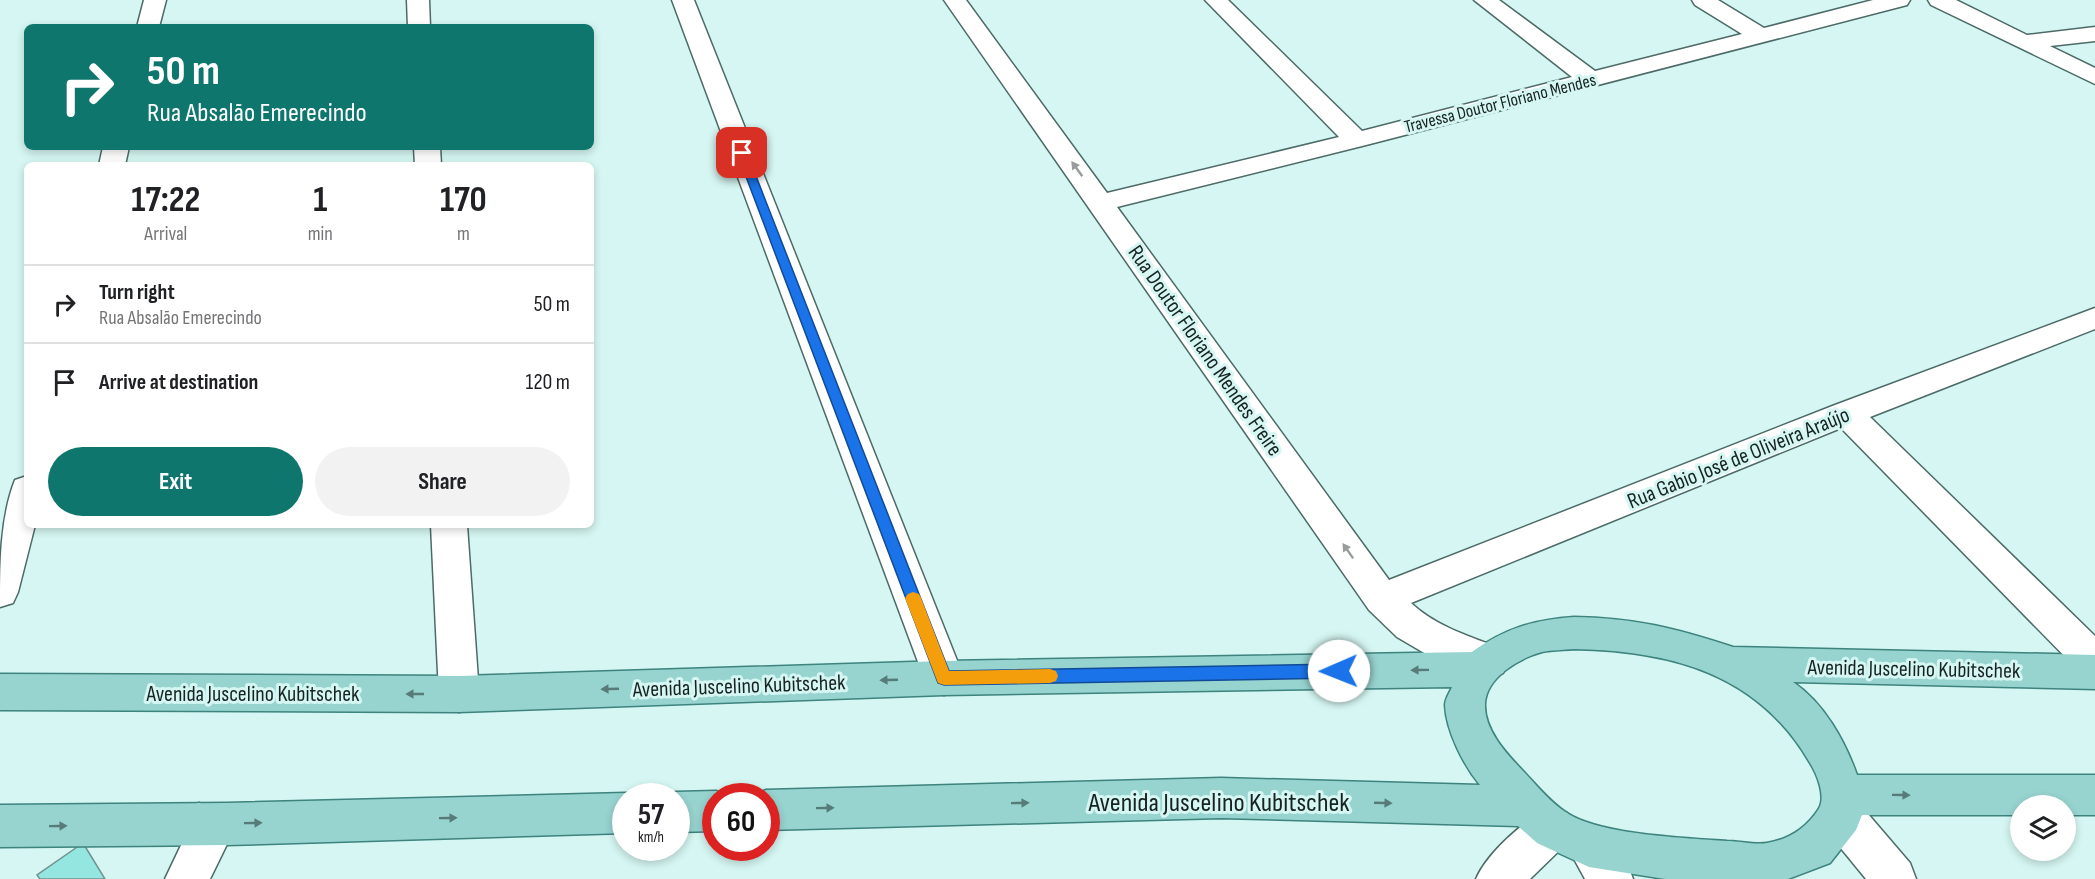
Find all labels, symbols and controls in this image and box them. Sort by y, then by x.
text: 50 m [147,46,220,97]
icon: right [48,48,126,126]
street label: Travessa Doutor Floriano Mendes [1402,69,1598,137]
text: Rua Absalão Emerecindo [147,97,367,129]
pin [716,127,767,178]
icon: arrive [725,136,758,169]
one-way arrow [1071,162,1083,178]
text: 17:22 [131,179,200,222]
text: 1 [313,179,327,222]
text: 170 [440,179,487,222]
text: Arrival [144,222,187,246]
text: min [308,222,333,246]
text: m [457,222,470,246]
street label: Rua Doutor Floriano Mendes Freire [1122,240,1288,462]
text: Turn right [99,279,175,306]
icon: right [48,288,81,321]
text: 50 m [534,291,570,318]
text: Rua Absalão Emerecindo [99,306,262,330]
icon: arrive [48,366,81,399]
text: Arrive at destination [99,369,258,396]
text: 120 m [526,369,570,396]
street label: Rua Gabio José de Oliveira Araújo [1624,401,1854,515]
button: Exit [48,447,303,516]
button: Share [315,447,570,516]
one-way arrow [1343,543,1354,559]
position arrow [1307,639,1371,703]
street label: Avenida Juscelino Kubitschek [1806,654,2021,685]
one-way arrow [1411,665,1430,675]
street label: Avenida Juscelino Kubitschek [631,669,846,704]
one-way arrow [880,675,899,684]
street label: Avenida Juscelino Kubitschek [146,681,360,708]
one-way arrow [601,684,620,694]
one-way arrow [406,689,425,699]
speed limit sign: 60 [702,783,780,861]
street label: Avenida Juscelino Kubitschek [1087,787,1350,819]
one-way arrow [1892,791,1911,800]
map controls [2010,795,2076,861]
button: layers [2010,795,2076,861]
text: 57 [638,797,664,833]
one-way arrow [1010,798,1029,808]
one-way arrow [1373,798,1392,808]
one-way arrow [815,803,834,813]
one-way arrow [439,813,458,823]
one-way arrow [244,818,263,828]
one-way arrow [49,821,68,830]
text: km/h [638,828,664,847]

